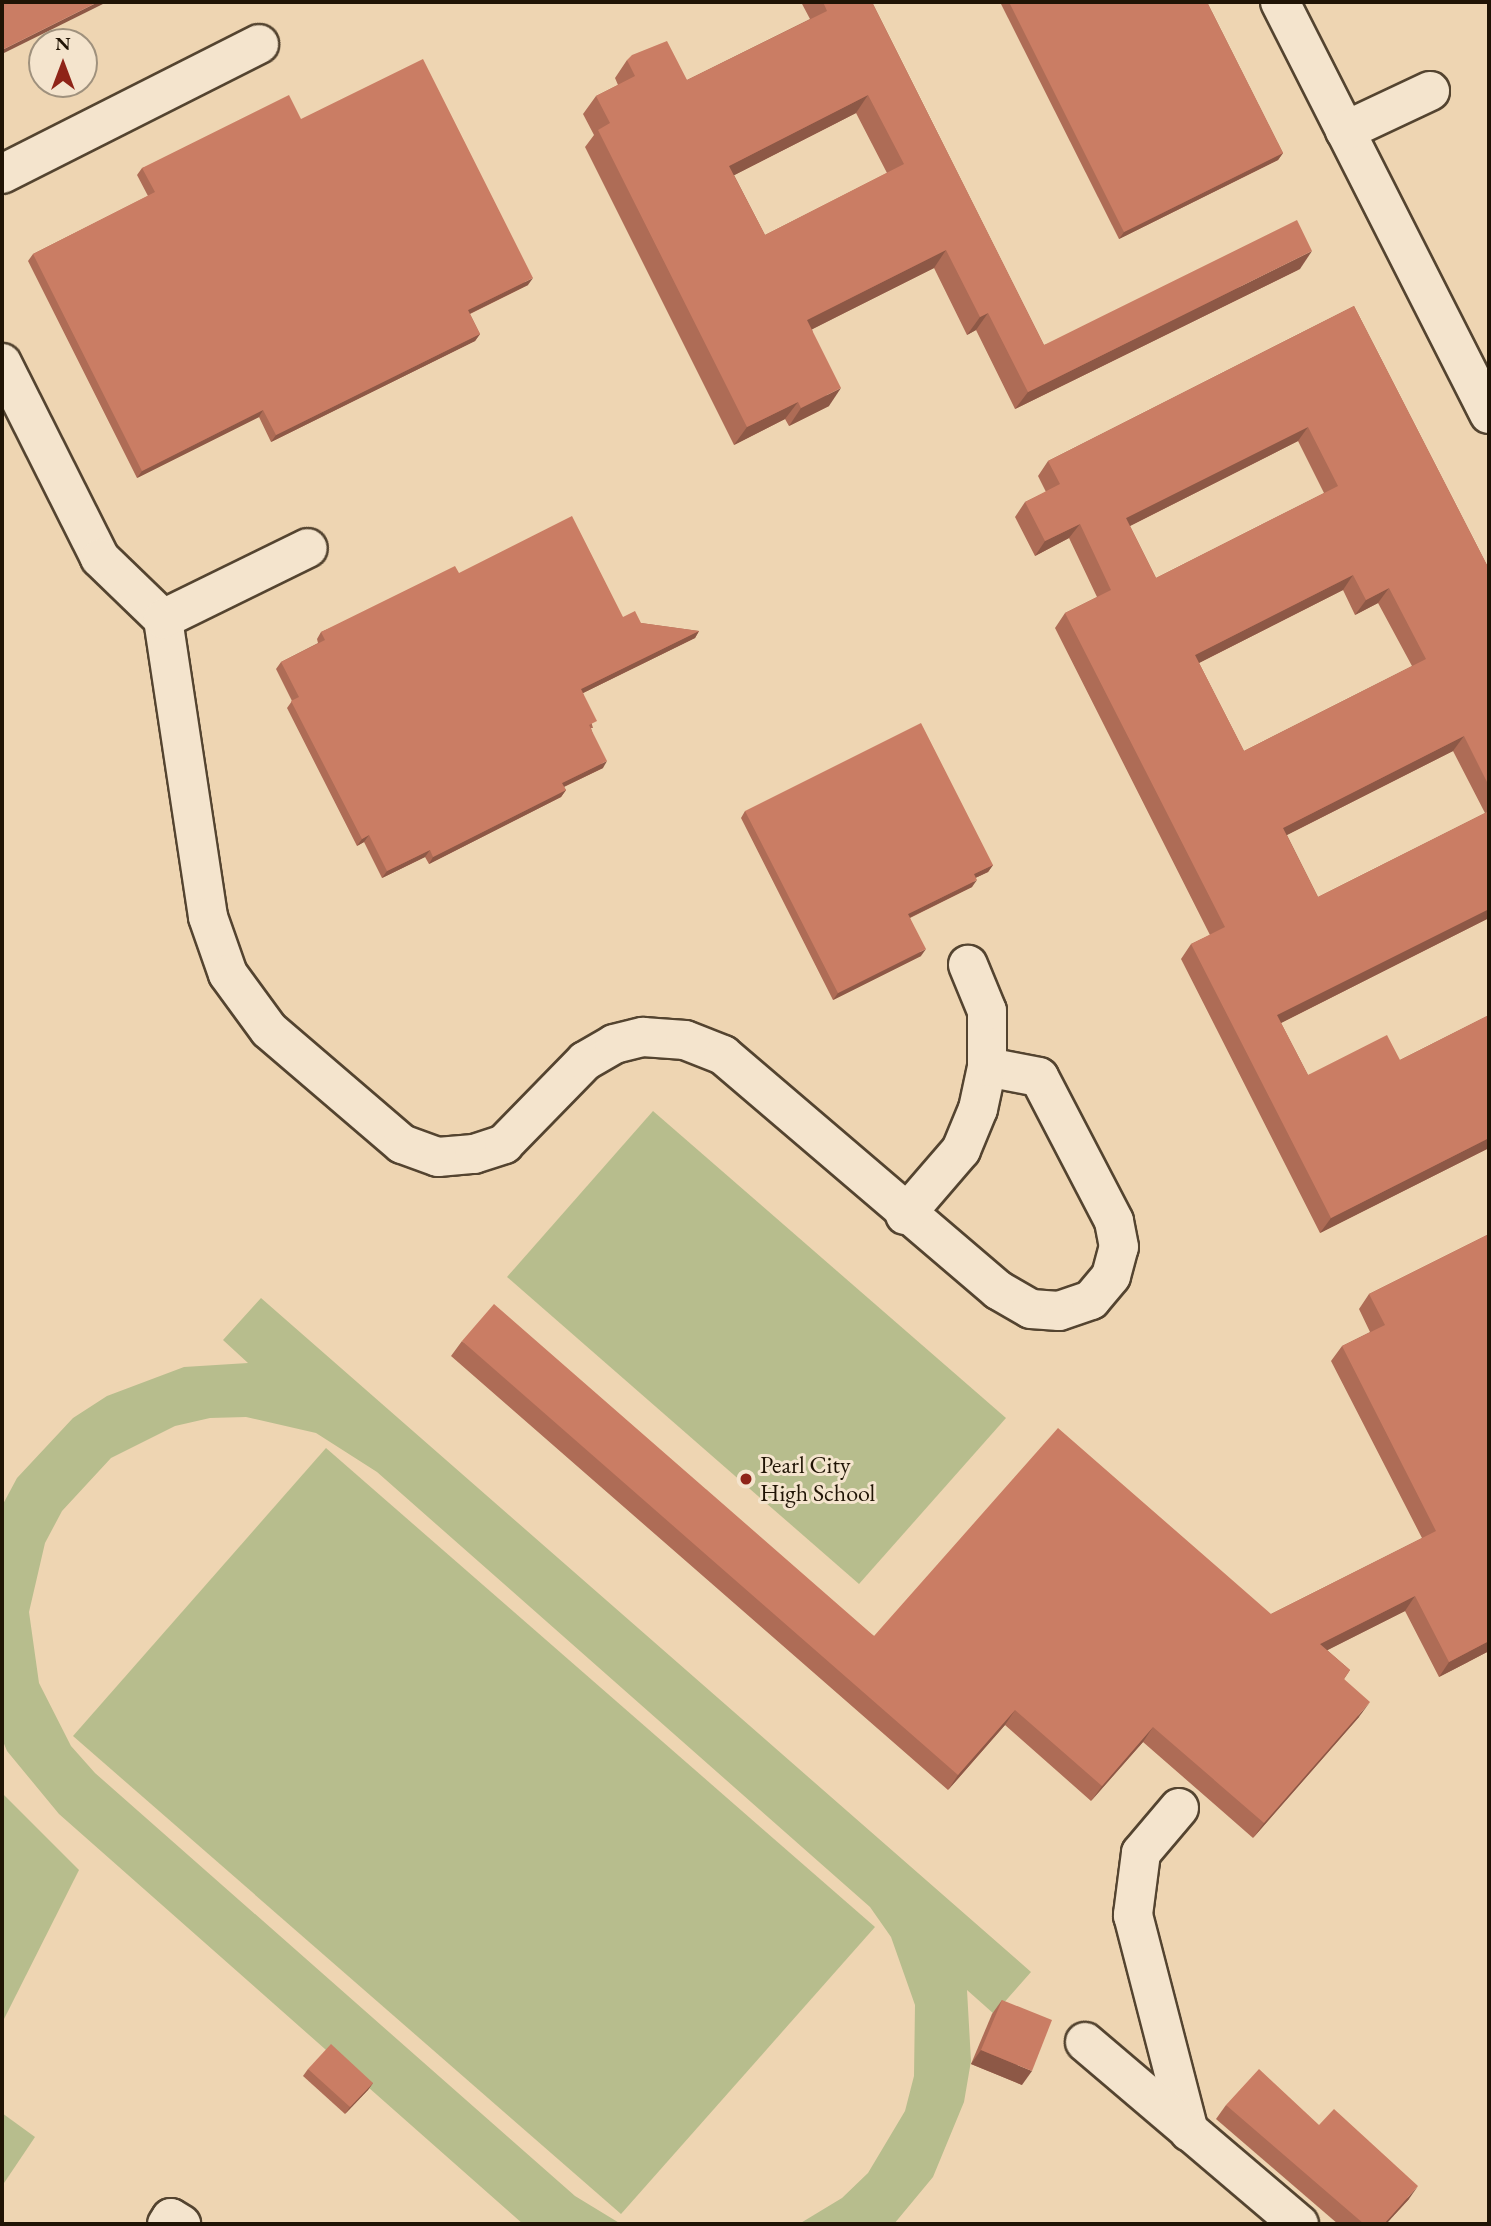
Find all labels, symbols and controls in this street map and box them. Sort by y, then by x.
north arrow [28,28,98,98]
text: N [55,31,71,56]
place label: Pearl City High School [760,1451,875,1507]
marker: Pearl City High School [738,1471,754,1487]

